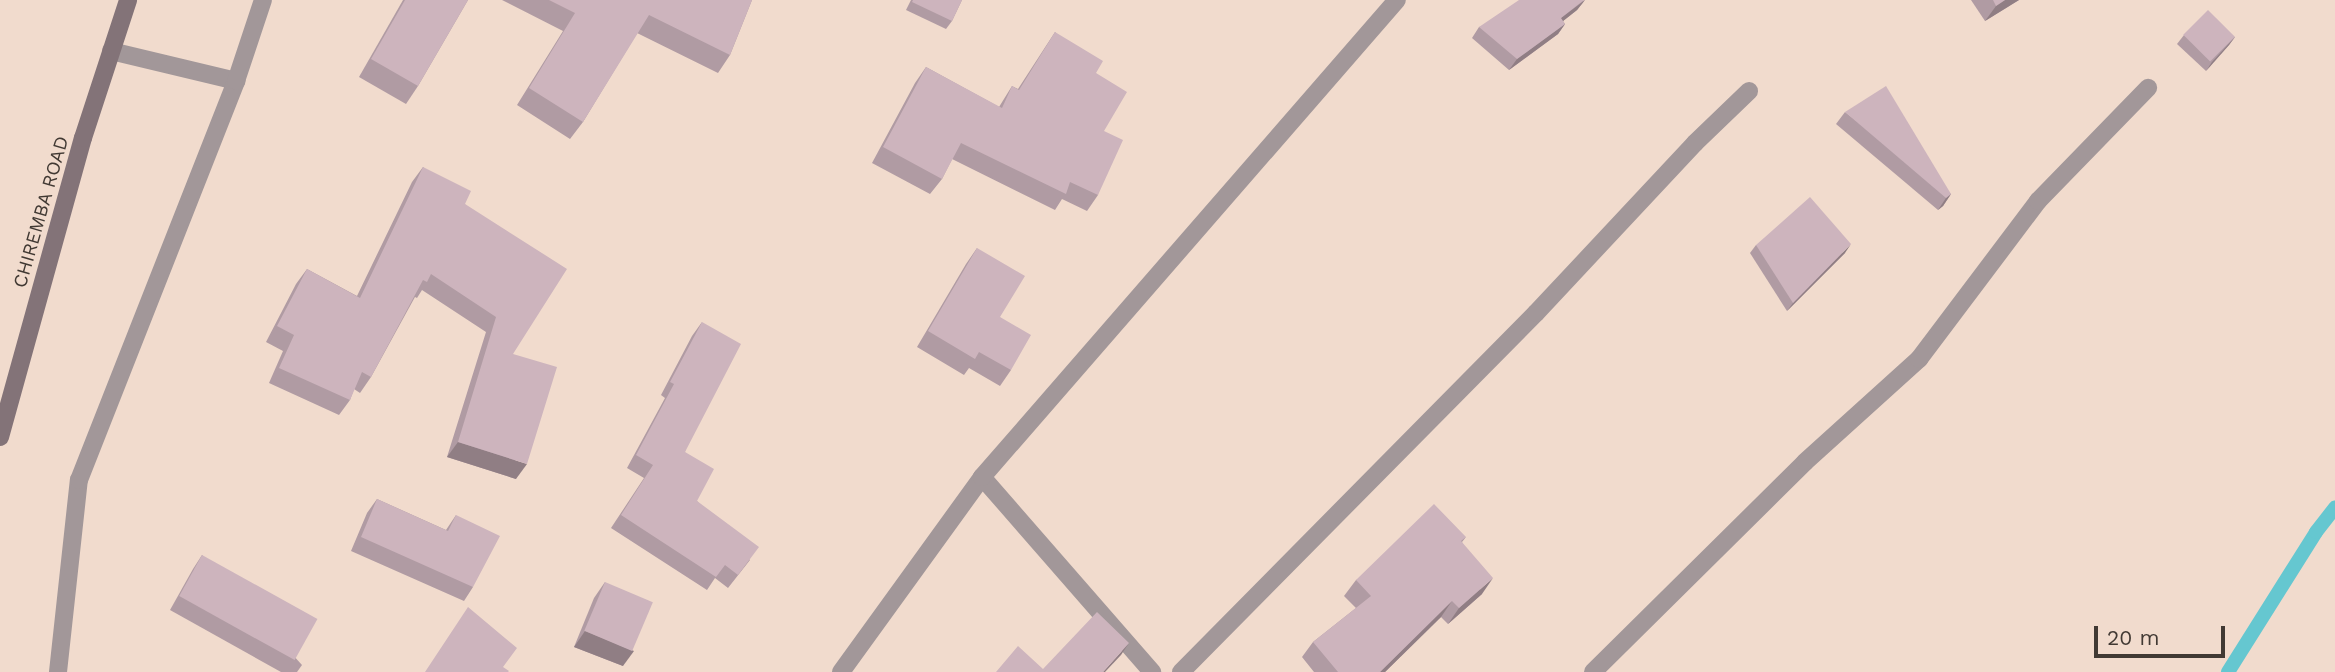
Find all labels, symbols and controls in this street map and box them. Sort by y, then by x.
street label: CHIREMBA ROAD [8,133,74,291]
scale bar [2097,612,2228,656]
text: 20 m [2107,625,2159,650]

